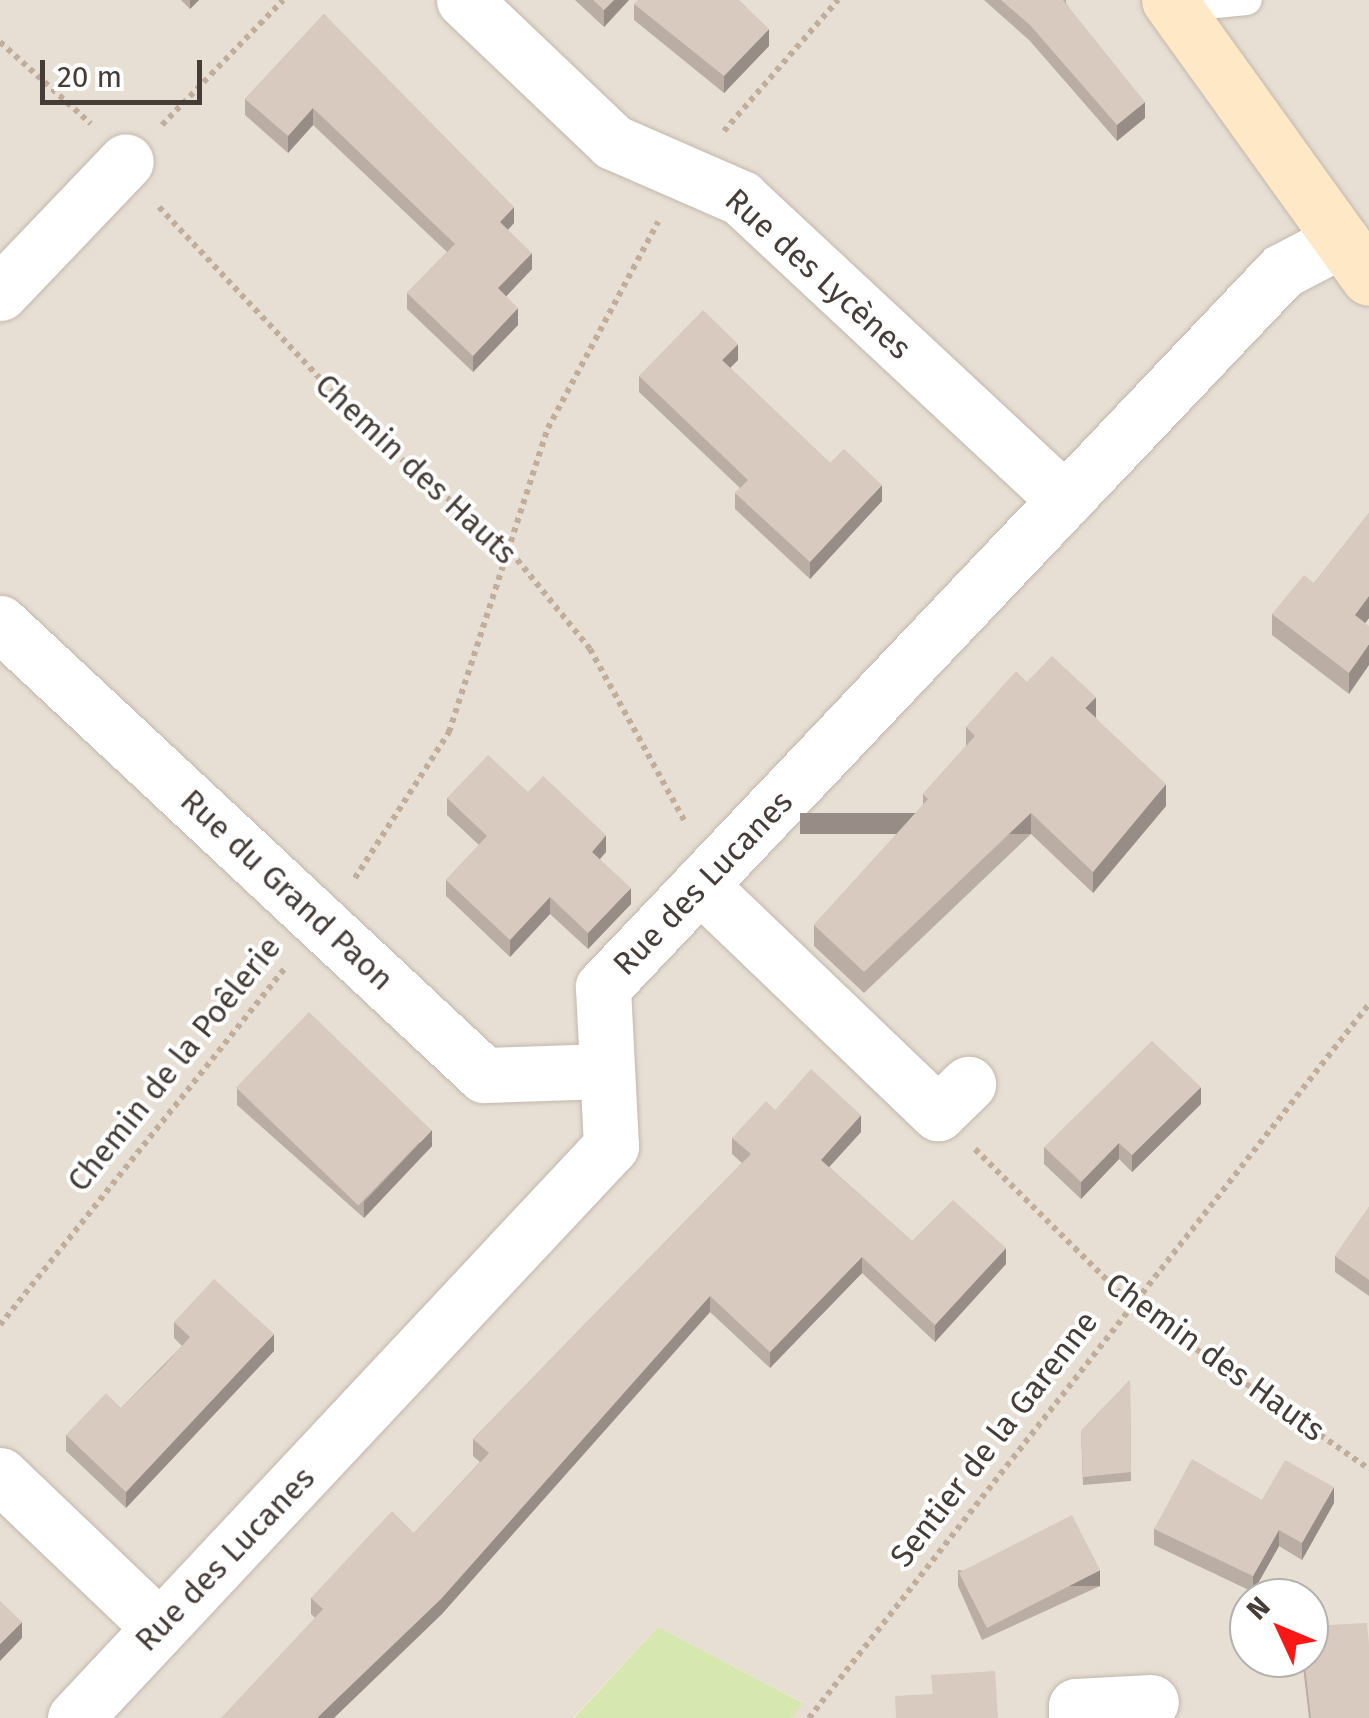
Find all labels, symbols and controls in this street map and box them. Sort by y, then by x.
scale bar [45,40,208,102]
text: 20 m [57,59,122,95]
street label: Rue des Lycènes [717,181,919,367]
street label: Chemin des Hauts [307,366,525,572]
street label: Rue du Grand Paon [173,781,401,999]
street label: Rue des Lucanes [605,783,801,983]
street label: Chemin de la Poêlerie [59,929,289,1199]
street label: Chemin des Hauts [1098,1265,1332,1449]
street label: Sentier de la Garenne [882,1303,1106,1575]
street label: Rue des Lucanes [127,1459,323,1659]
north arrow [1229,1578,1329,1678]
text: N [1240,1590,1277,1626]

